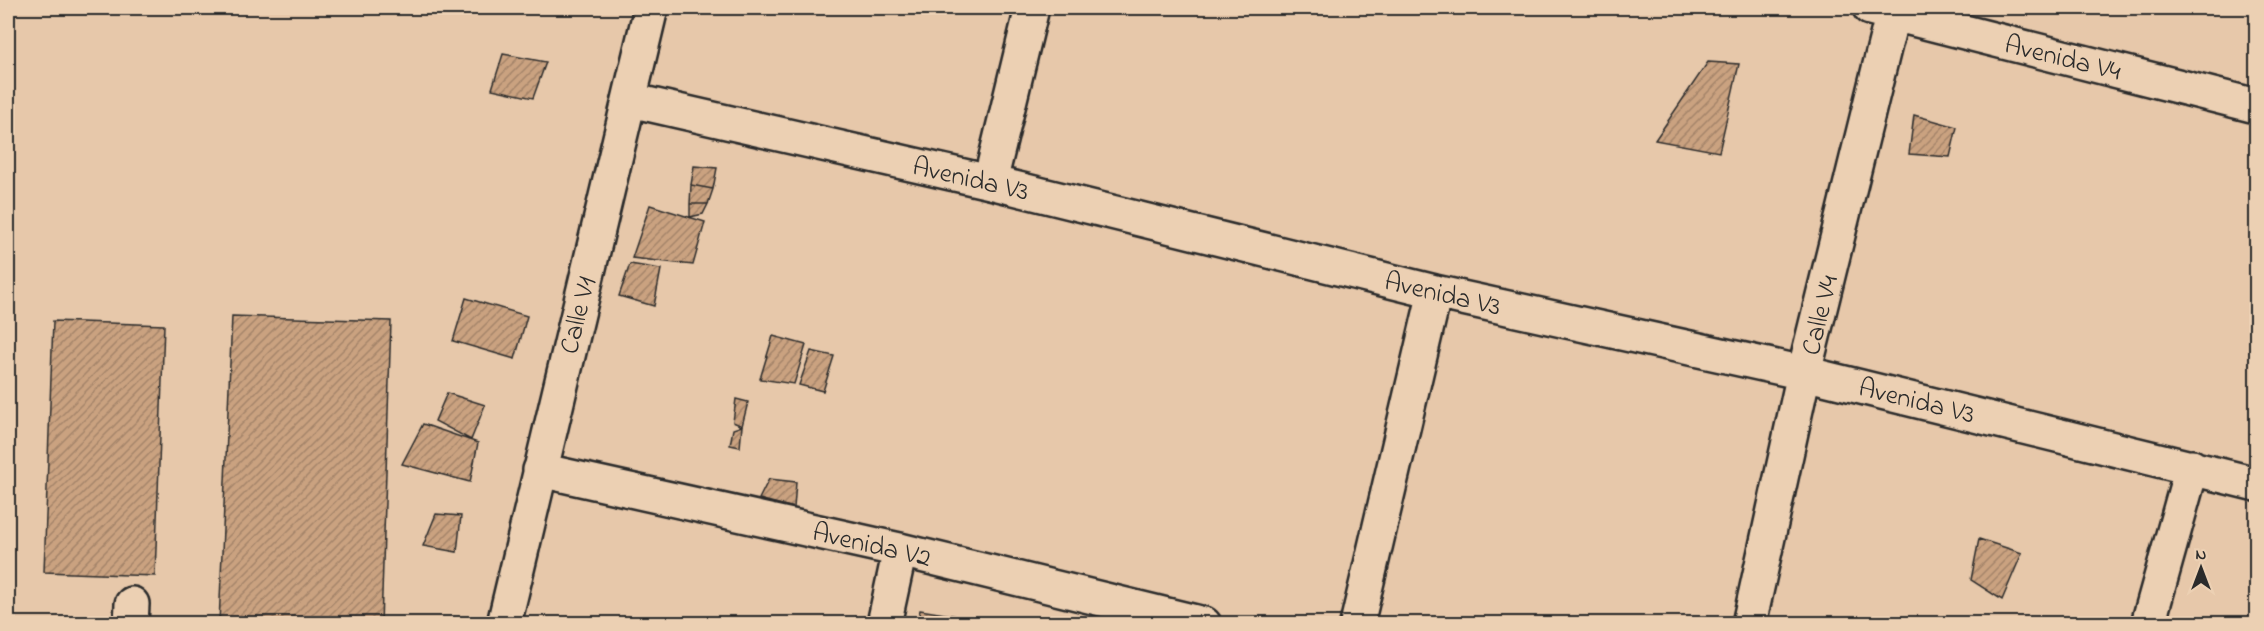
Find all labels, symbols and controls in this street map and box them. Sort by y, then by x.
street label: Avenida V4 [2000,26,2125,93]
street label: Avenida V3 [908,148,1033,213]
street label: Avenida V3 [1380,263,1505,328]
street label: Calle V4 [1793,272,1850,360]
street label: Calle V1 [551,273,608,358]
street label: Avenida V3 [1854,369,1979,436]
street label: Avenida V2 [808,514,935,579]
north arrow [2171,538,2231,598]
text: N [2196,543,2207,567]

